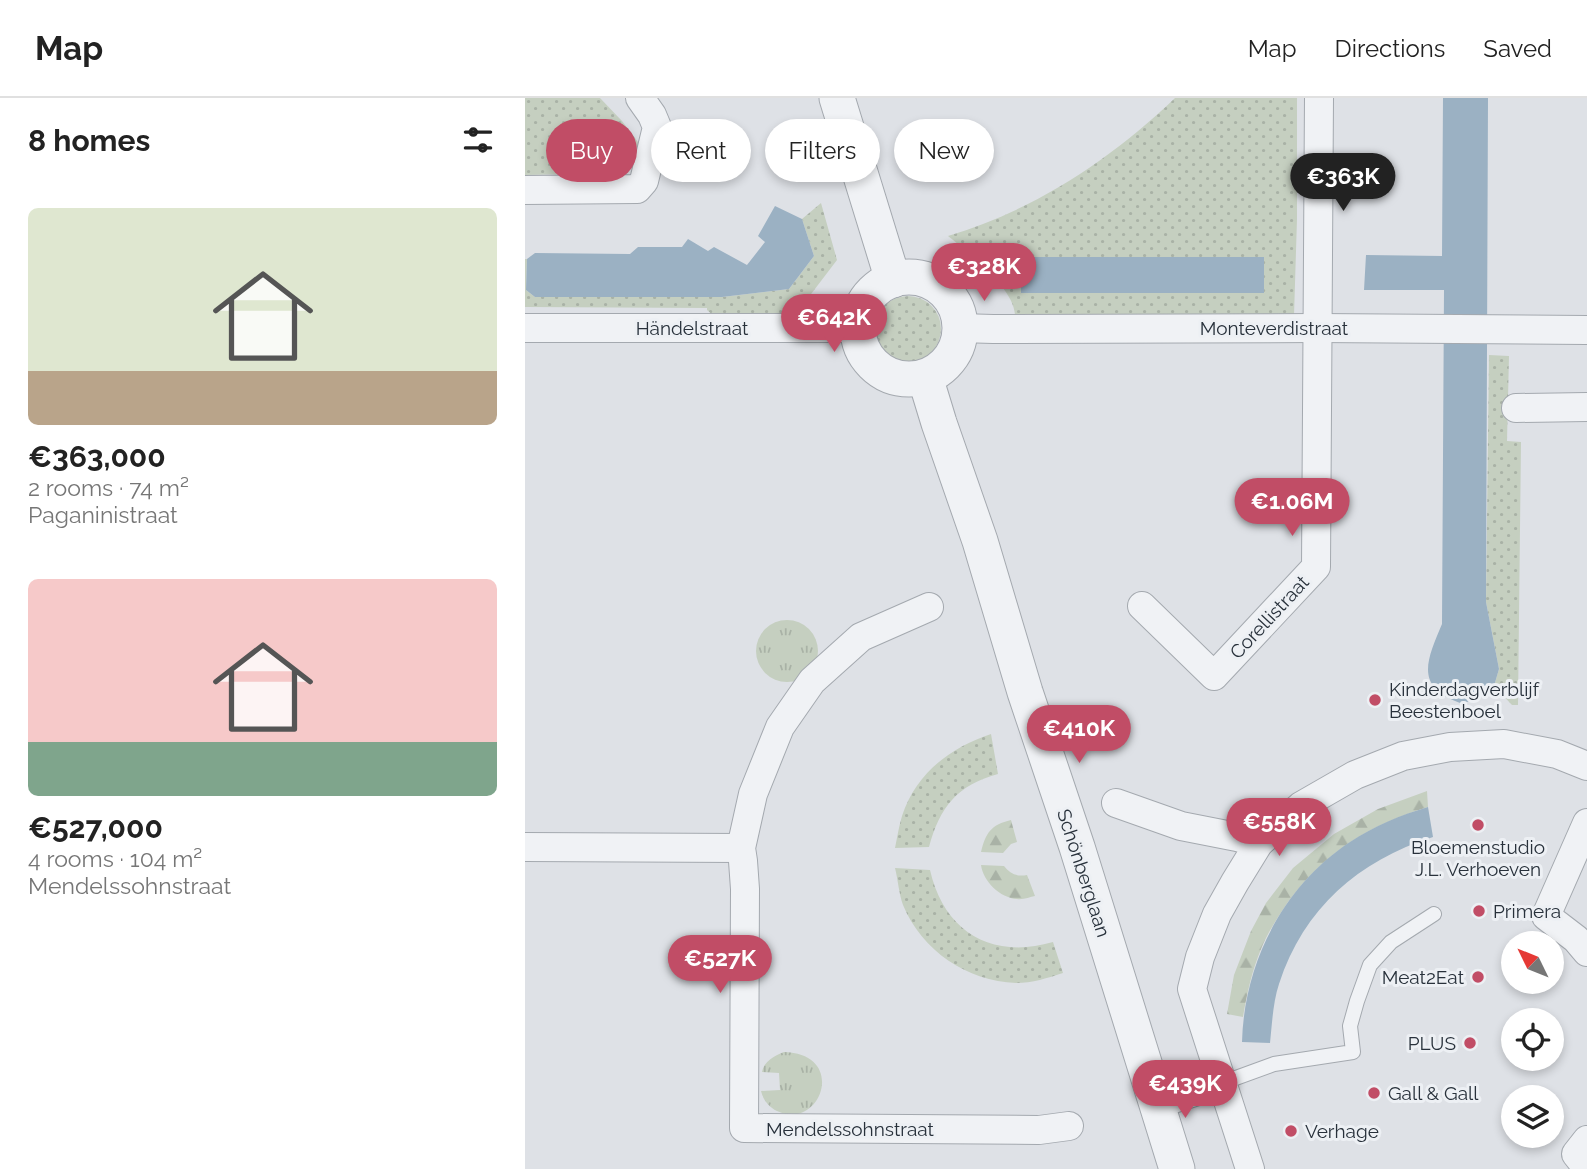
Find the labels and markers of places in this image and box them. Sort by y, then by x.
pin: €363K [1294,153,1392,213]
pin: €328K [935,244,1033,303]
pin: €642K [785,294,883,354]
pin: €1.06M [1235,478,1349,538]
place label: Kinderdagverblijf Beestenboel [1389,678,1540,722]
marker: Kinderdagverblijf Beestenboel [1367,692,1383,708]
pin: €410K [1030,706,1128,765]
pin: €558K [1230,798,1328,858]
marker: Bloemenstudio J.L. Verhoeven [1470,817,1486,833]
place label: Bloemenstudio J.L. Verhoeven [1411,836,1545,880]
place label: Primera [1493,900,1561,922]
marker: Primera [1471,903,1487,919]
pin: €527K [671,936,769,995]
place label: Meat2Eat [1382,966,1465,988]
marker: Meat2Eat [1470,969,1486,985]
place label: PLUS [1408,1032,1456,1054]
marker: PLUS [1462,1035,1478,1051]
pin: €439K [1136,1060,1234,1120]
place label: Gall & Gall [1388,1082,1479,1104]
marker: Gall & Gall [1366,1085,1382,1101]
place label: Verhage [1305,1120,1379,1142]
marker: Verhage [1283,1123,1299,1139]

